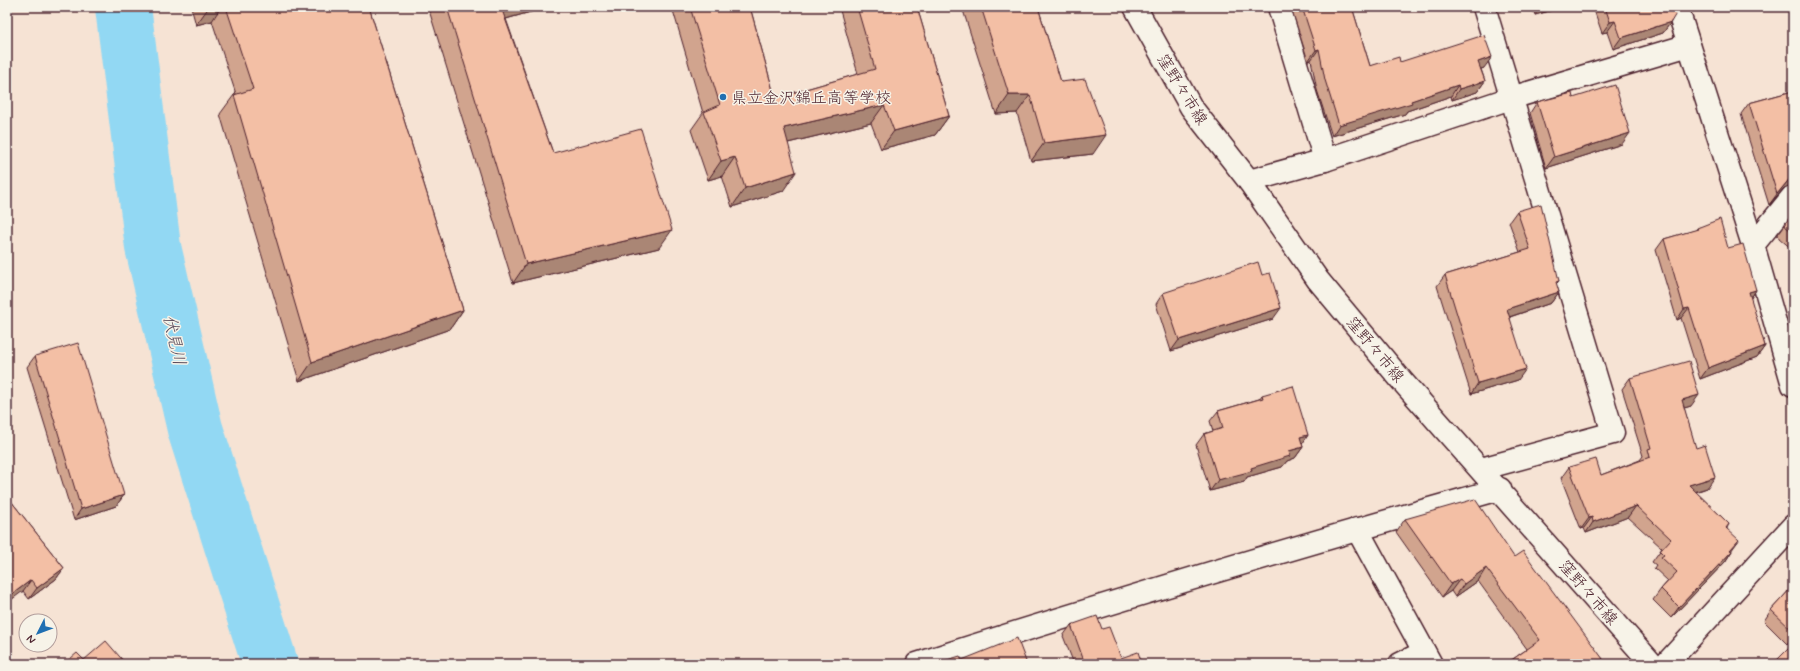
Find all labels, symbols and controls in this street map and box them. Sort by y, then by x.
street label: 窪野々市線 [1152,50,1212,129]
place label: 県立金沢錦丘高等学校 [731,88,891,109]
marker: 県立金沢錦丘高等学校 [718,92,728,102]
water label: 伏見川 [158,313,190,368]
street label: 窪野々市線 [1341,313,1409,387]
street label: 窪野々市線 [1554,556,1622,630]
north arrow [18,613,58,653]
text: N [24,632,39,646]

